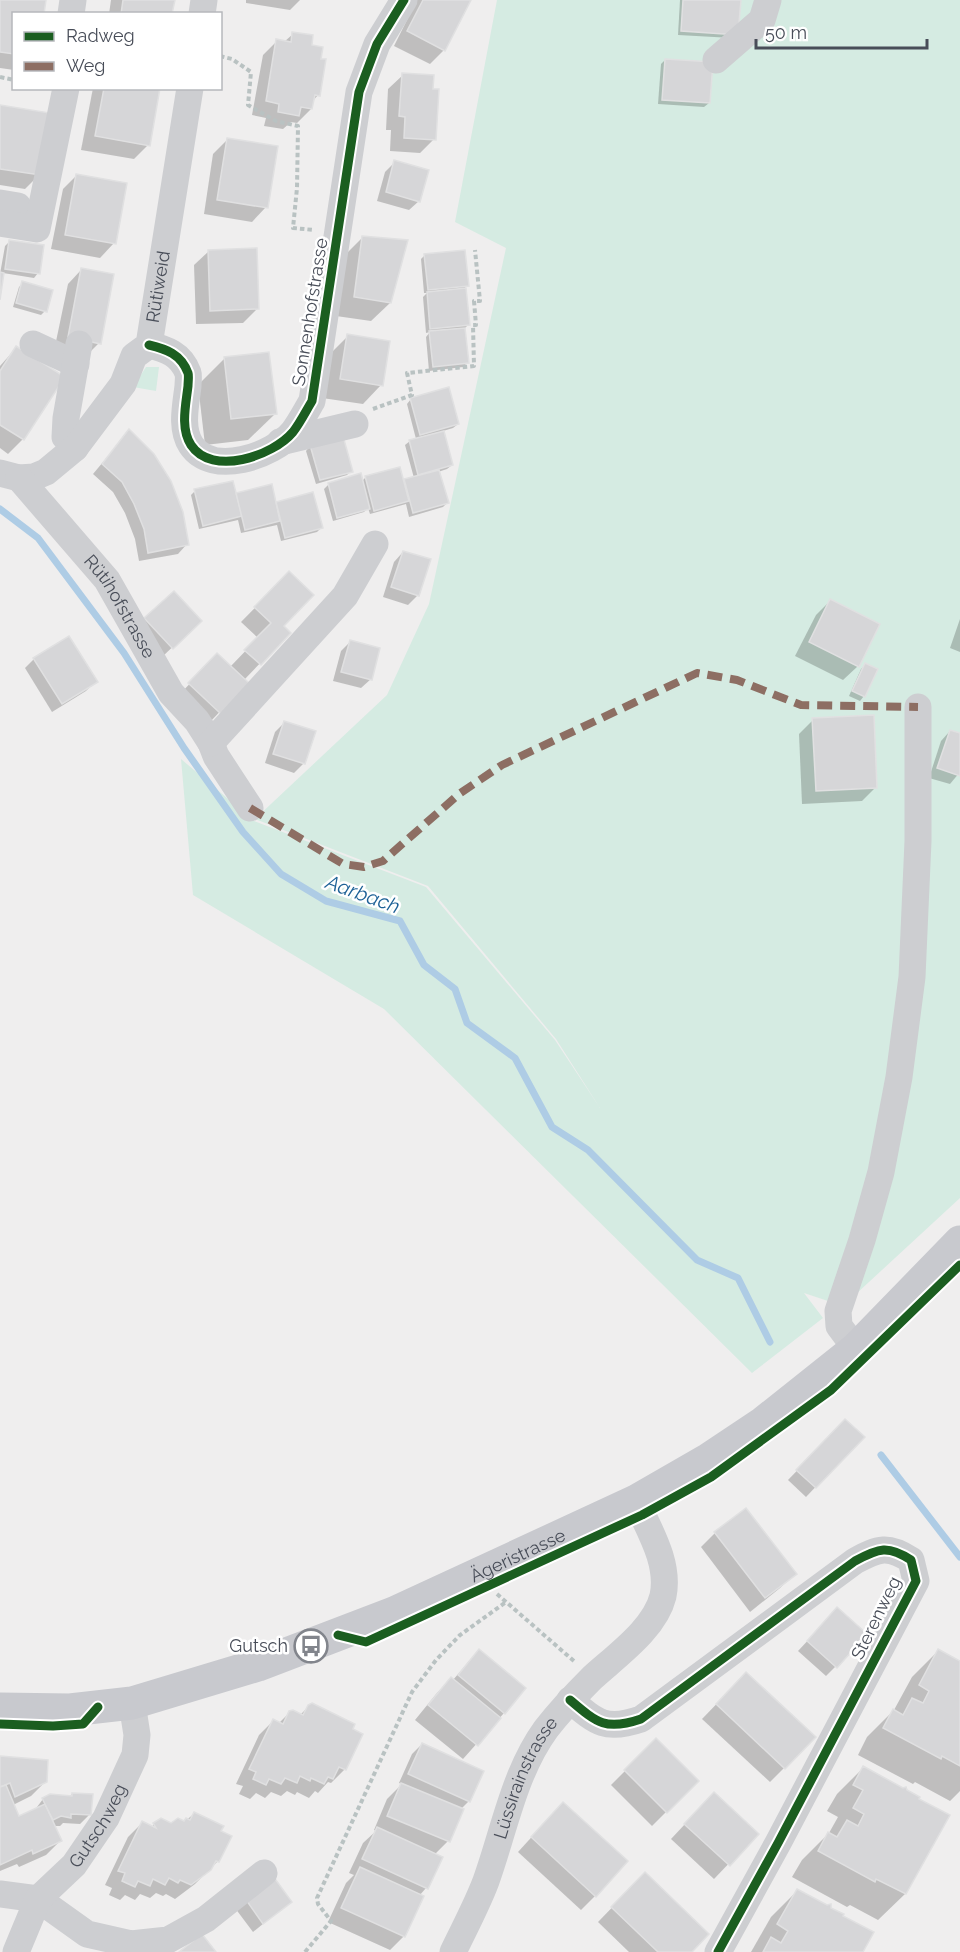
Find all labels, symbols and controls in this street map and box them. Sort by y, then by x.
legend [12,12,222,90]
scale bar [756,12,927,50]
text: 50 m [765,22,807,43]
text: Radweg [66,25,135,46]
text: Weg [66,55,105,76]
street label: Sonnenhofstrasse [287,236,332,387]
street label: Rütiweid [142,249,174,324]
street label: Rütihofstrasse [80,550,160,662]
water label: Aarbach [322,869,403,918]
street label: Ägeristrasse [467,1524,569,1586]
street label: Sterenweg [846,1573,905,1663]
bus stop icon: Gutsch [293,1628,329,1664]
place label: Gutsch [229,1635,288,1656]
street label: Lüssirainstrasse [489,1712,562,1841]
street label: Gutschweg [64,1780,130,1872]

